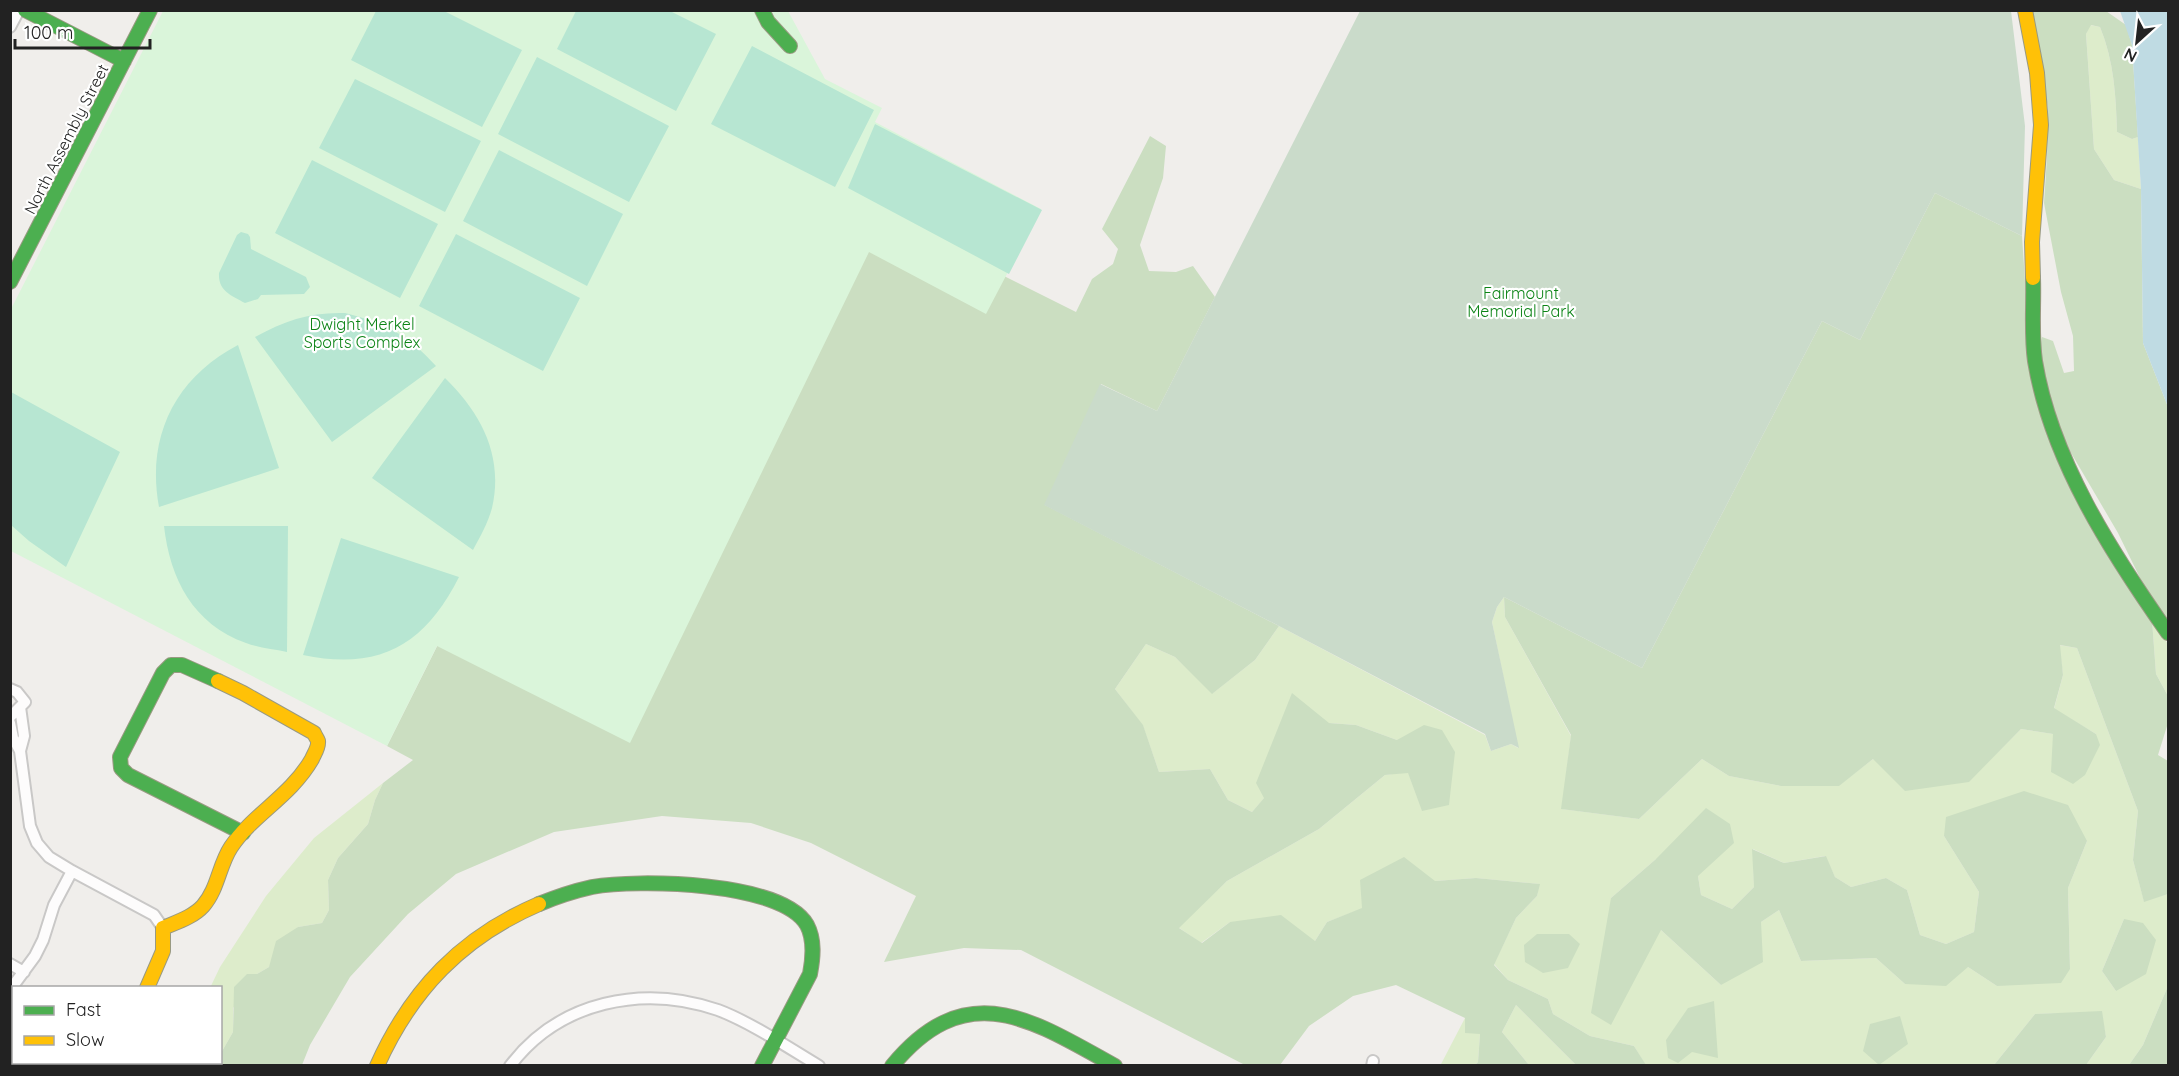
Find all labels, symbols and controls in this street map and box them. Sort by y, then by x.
scale bar [15,12,150,50]
north arrow [2107,12,2167,72]
text: 100 m [24,21,73,44]
text: N [2120,44,2140,67]
street label: North Assembly Street [19,61,113,217]
park label: Fairmount Memorial Park [1467,283,1575,321]
park label: Dwight Merkel Sports Complex [304,314,421,352]
legend [12,986,222,1064]
text: Fast [66,998,101,1021]
text: Slow [66,1028,104,1051]

